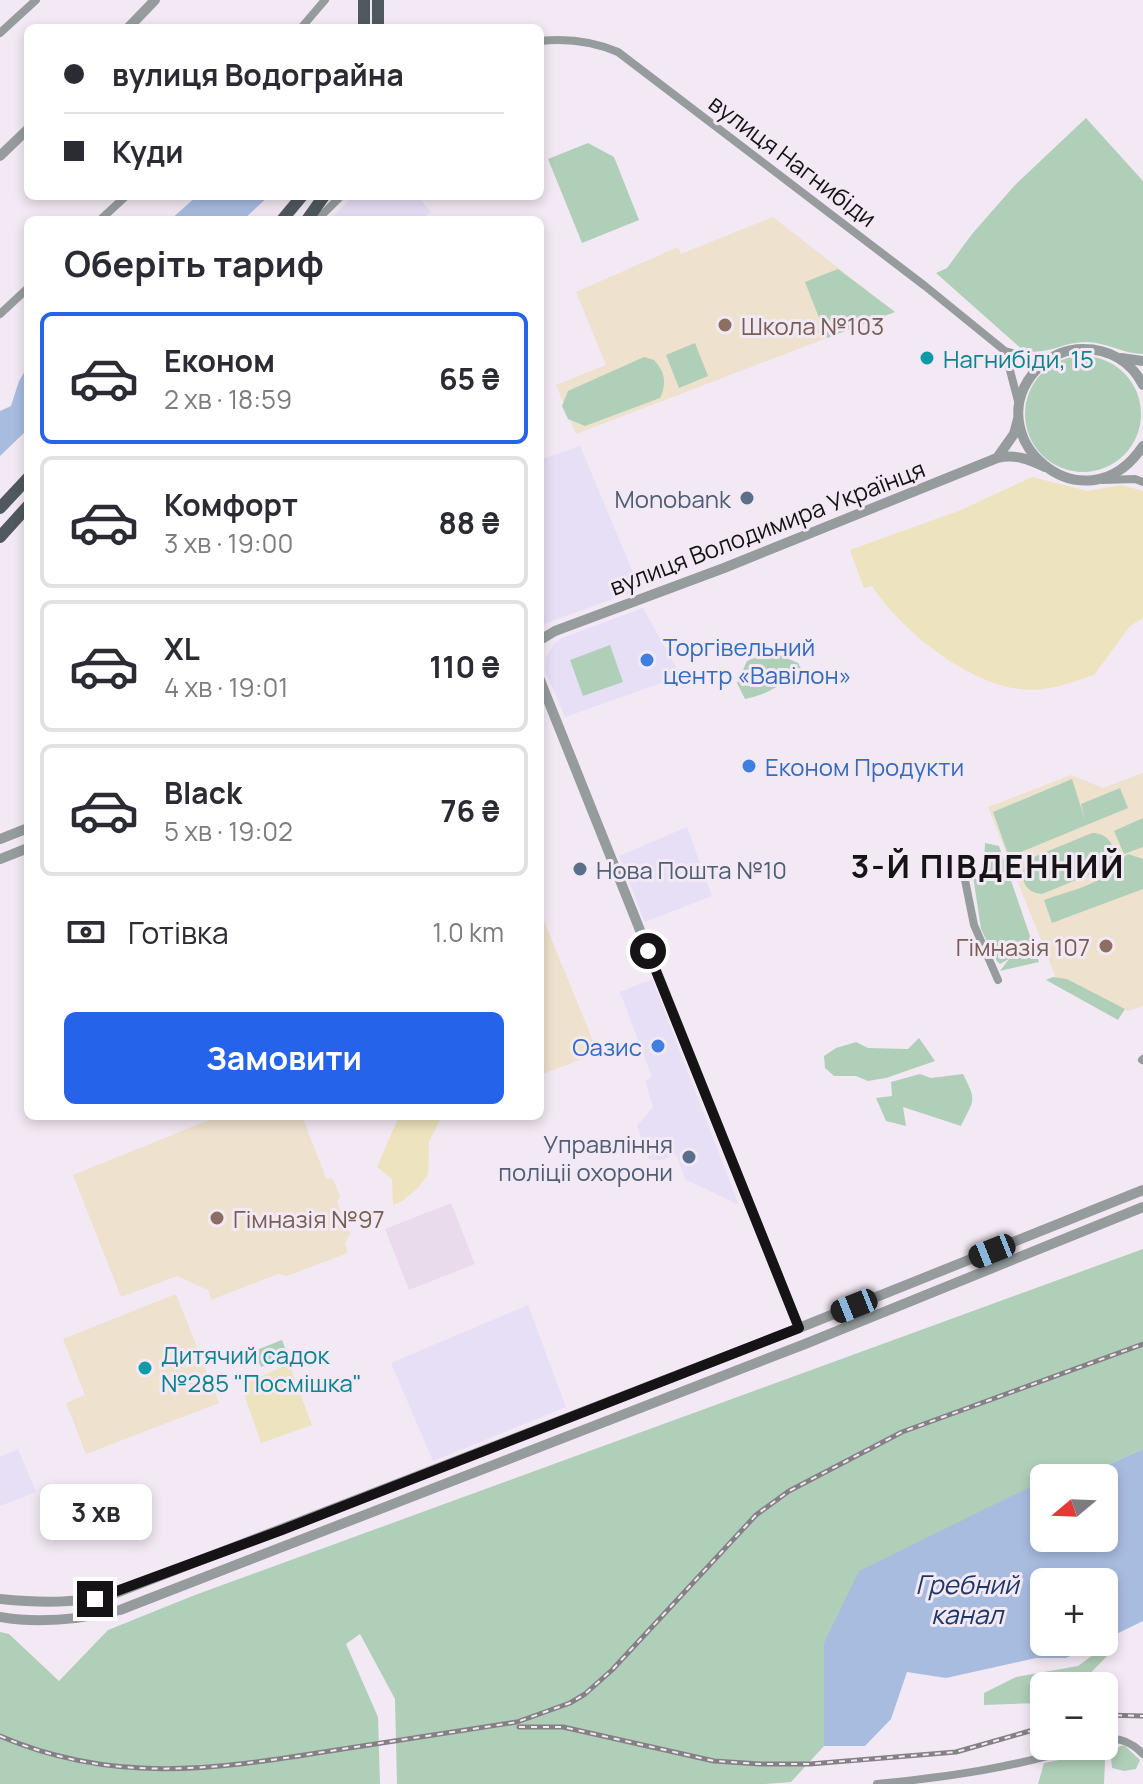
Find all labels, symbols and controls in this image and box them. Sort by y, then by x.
text: вулиця Водограйна [112,54,404,95]
street label: вулиця Нагнибіди [703,86,883,234]
text: Куди [112,131,184,172]
text: Оберіть тариф [64,239,324,288]
place label: Школа №103 [741,309,884,342]
marker: Школа №103 [716,316,734,334]
text: Економ [164,340,275,381]
icon: car [68,342,140,414]
place label: Нагнибіди, 15 [943,342,1094,375]
marker: Нагнибіди, 15 [918,349,936,367]
text: 65 ₴ [439,358,500,399]
text: 2 хв · 18:59 [164,381,292,417]
street label: вулиця Володимира Українця [605,452,929,602]
place label: Monobank [615,482,732,515]
text: Комфорт [164,484,298,525]
icon: car [68,486,140,558]
marker: Monobank [738,489,756,507]
text: 88 ₴ [438,502,500,543]
text: 3 хв · 19:00 [164,525,293,561]
text: XL [164,628,200,669]
icon: car [68,630,140,702]
place label: Торгівельний центр «Вавілон» [663,630,852,691]
text: 110 ₴ [429,646,500,687]
marker: Торгівельний центр «Вавілон» [638,651,656,669]
text: 4 хв · 19:01 [164,669,289,705]
place label: Економ Продукти [765,750,964,783]
marker: Економ Продукти [740,757,758,775]
text: Black [164,772,242,813]
icon: car [68,774,140,846]
text: 76 ₴ [441,790,500,831]
text: 5 хв · 19:02 [164,813,293,849]
district label: 3-Й ПІВДЕННИЙ [851,844,1125,888]
place label: Нова Пошта №10 [596,853,787,886]
marker: Нова Пошта №10 [571,860,589,878]
icon: cash [64,910,108,954]
text: Готівка [128,912,229,953]
text: 1.0 km [432,914,504,950]
place label: Гімназія 107 [956,930,1090,963]
route start [630,933,666,969]
marker: Гімназія 107 [1097,937,1115,955]
button: Замовити [64,1012,504,1104]
place label: Оазис [572,1030,642,1063]
marker: Оазис [649,1037,667,1055]
place label: Управлiння полiцii охорони [498,1127,673,1188]
marker: Управлiння полiцii охорони [680,1148,698,1166]
place label: Гімназія №97 [233,1202,384,1235]
marker: Гімназія №97 [208,1209,226,1227]
car [965,1231,1019,1271]
car [827,1286,881,1326]
place label: Дитячий садок №285 "Посмішка" [161,1338,362,1399]
marker: Дитячий садок №285 "Посмішка" [136,1359,154,1377]
north arrow [1030,1464,1118,1552]
map controls [1030,1464,1118,1760]
callout: 3 хв [39,1483,151,1539]
text: 3 хв [71,1494,121,1530]
water label: Гребний канал [915,1566,1021,1632]
button: + [1030,1568,1118,1656]
route end [77,1581,113,1617]
button: − [1030,1672,1118,1760]

